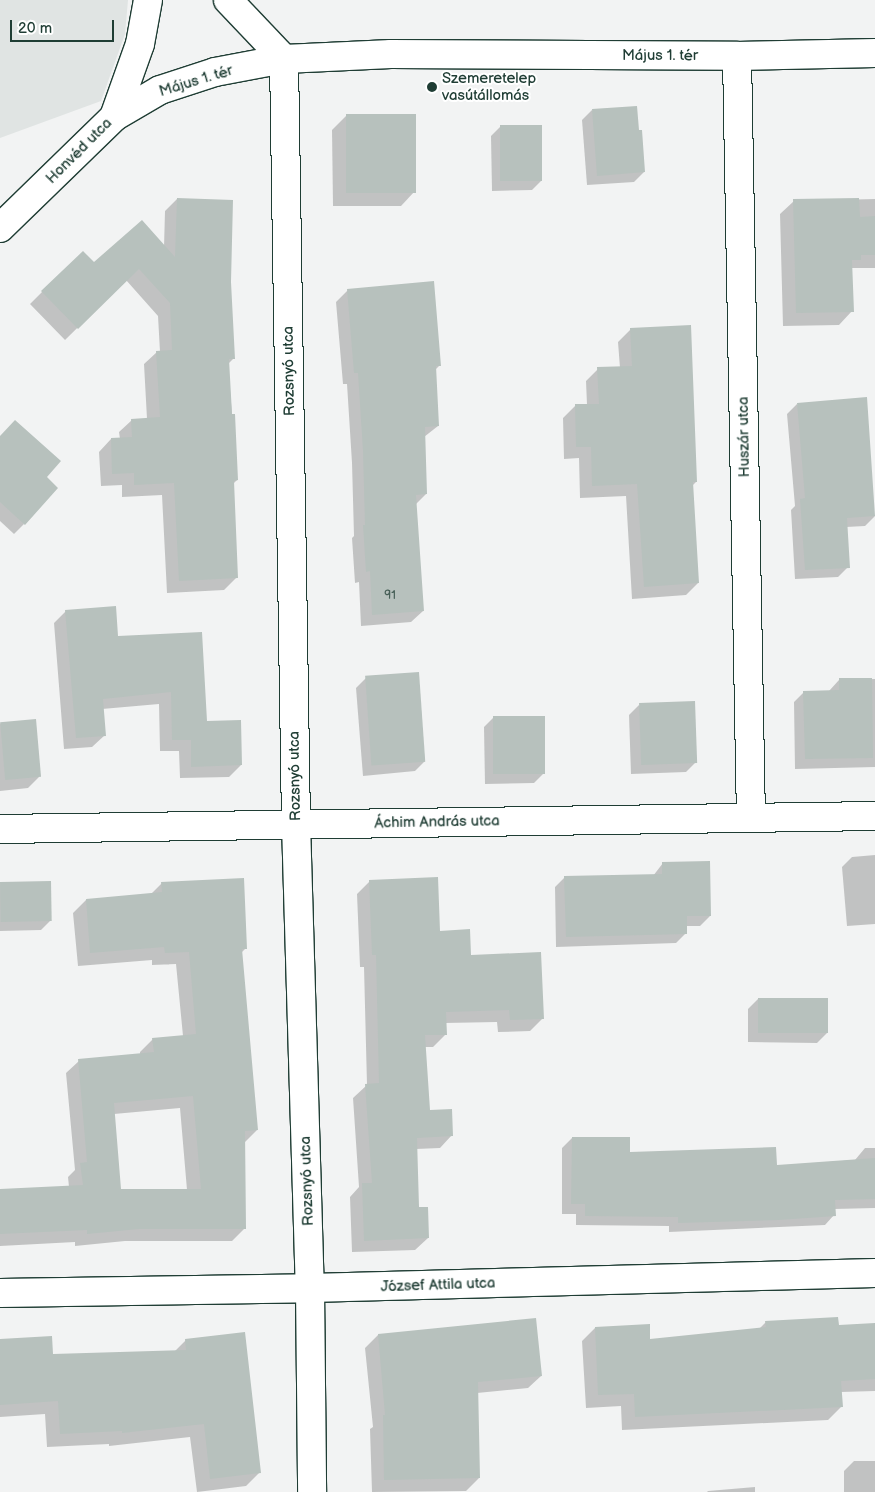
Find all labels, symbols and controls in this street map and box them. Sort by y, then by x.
scale bar [12,10,116,42]
text: 20 m [18,19,52,38]
street label: Május 1. tér [622,47,698,65]
street label: Május 1. tér [157,61,235,101]
place label: Szemeretelep vasútállomás [442,69,536,104]
marker: Szemeretelep vasútállomás [426,81,438,93]
street label: Honvéd utca [42,114,116,188]
street label: Rozsnyó utca [279,326,299,416]
street label: Huszár utca [734,397,754,477]
house number: 91 [384,589,396,603]
street label: Rozsnyó utca [285,731,305,821]
street label: Áchim András utca [374,812,500,832]
street label: Rozsnyó utca [296,1136,318,1226]
street label: József Attila utca [380,1274,496,1296]

